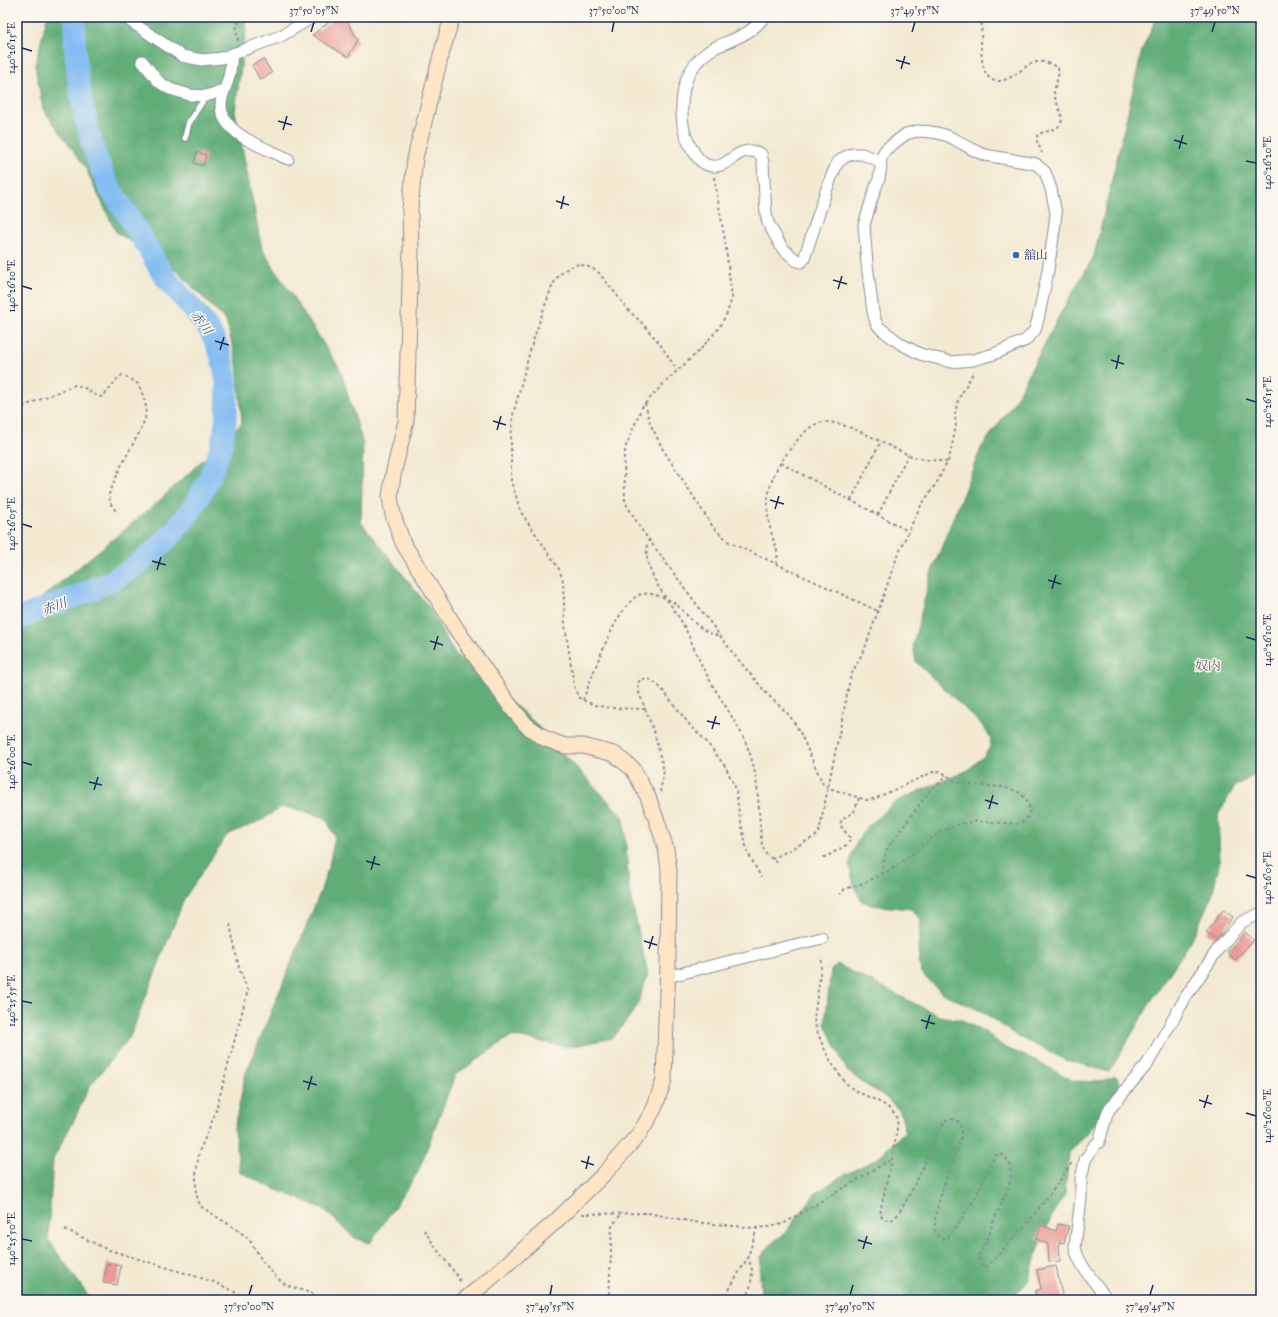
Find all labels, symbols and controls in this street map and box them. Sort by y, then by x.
text: 37°50'05"N [289,5,339,17]
text: 37°50'00"N [589,5,640,17]
text: 37°49'55"N [891,5,940,17]
text: 37°49'50"N [1190,5,1241,17]
text: 140°26'15"E [6,22,18,74]
text: 140°26'20"E [1262,136,1274,190]
place label: 舘山 [1024,248,1048,262]
marker: 舘山 [1011,250,1021,260]
text: 140°26'10"E [6,259,18,313]
water label: 赤川 [187,307,216,339]
text: 140°26'15"E [1262,376,1274,428]
text: 140°26'05"E [6,497,18,551]
water label: 赤川 [39,594,71,619]
text: 140°26'10"E [1262,613,1274,667]
district label: 奴内 [1195,658,1221,674]
text: 140°26'00"E [6,735,18,789]
text: 140°26'05"E [1262,851,1274,905]
text: 140°25'55"E [6,975,18,1027]
text: 140°26'00"E [1262,1089,1274,1143]
text: 140°25'50"E [6,1212,18,1266]
text: 37°50'00"N [224,1301,275,1313]
text: 37°49'55"N [526,1301,575,1313]
text: 37°49'50"N [825,1301,876,1313]
text: 37°49'45"N [1125,1301,1175,1313]

